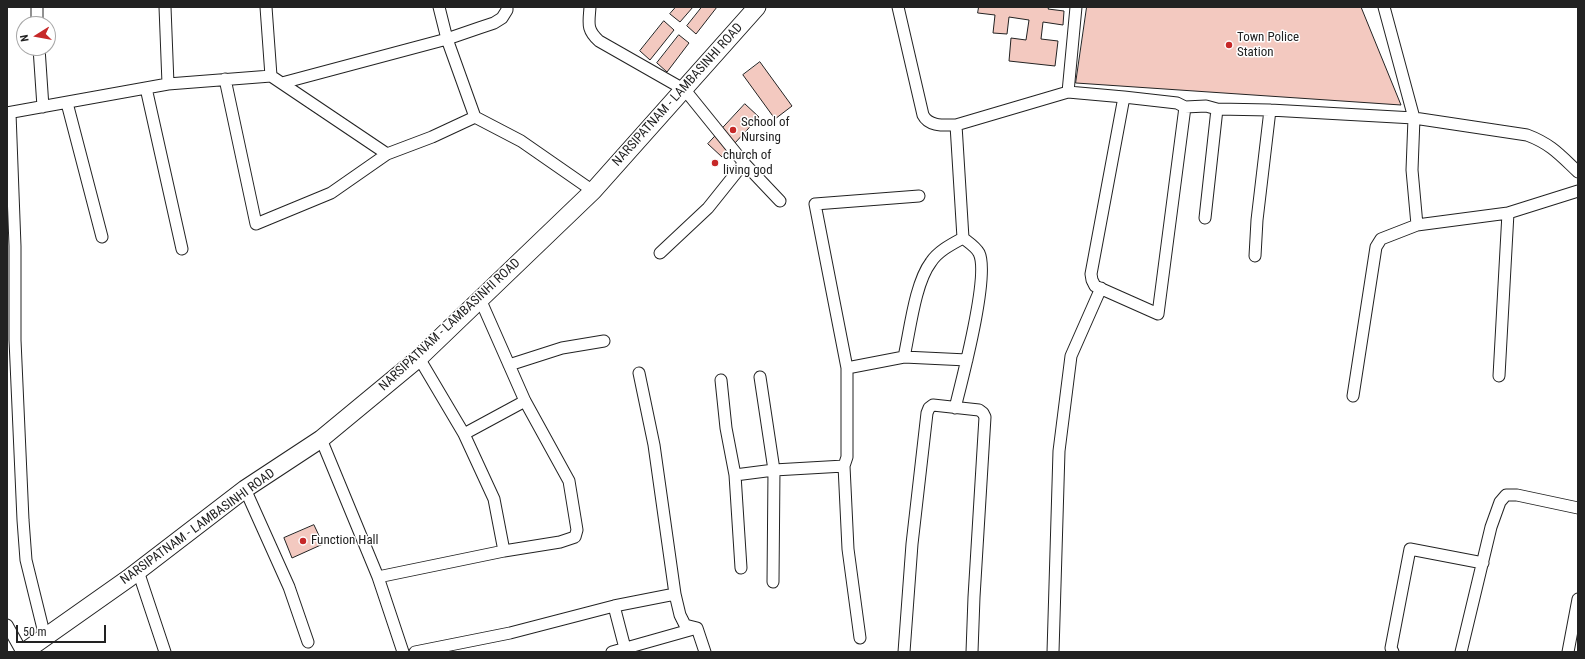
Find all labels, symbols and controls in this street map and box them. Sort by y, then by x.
north arrow [16,16,56,56]
street label: NARSIPATNAM - LAMBASINHI ROAD [610,20,746,170]
place label: Town Police Station [1237,30,1299,61]
text: N [18,34,32,43]
marker: Town Police Station [1224,40,1234,50]
place label: School of Nursing [741,115,790,146]
marker: School of Nursing [728,125,738,135]
place label: church of living god [723,148,773,179]
marker: church of living god [710,158,720,168]
street label: NARSIPATNAM - LAMBASINHI ROAD [376,256,524,394]
street label: NARSIPATNAM - LAMBASINHI ROAD [118,466,278,588]
place label: Function Hall [311,533,379,549]
marker: Function Hall [298,536,308,546]
scale bar [18,617,108,643]
text: 50 m [23,625,47,639]

